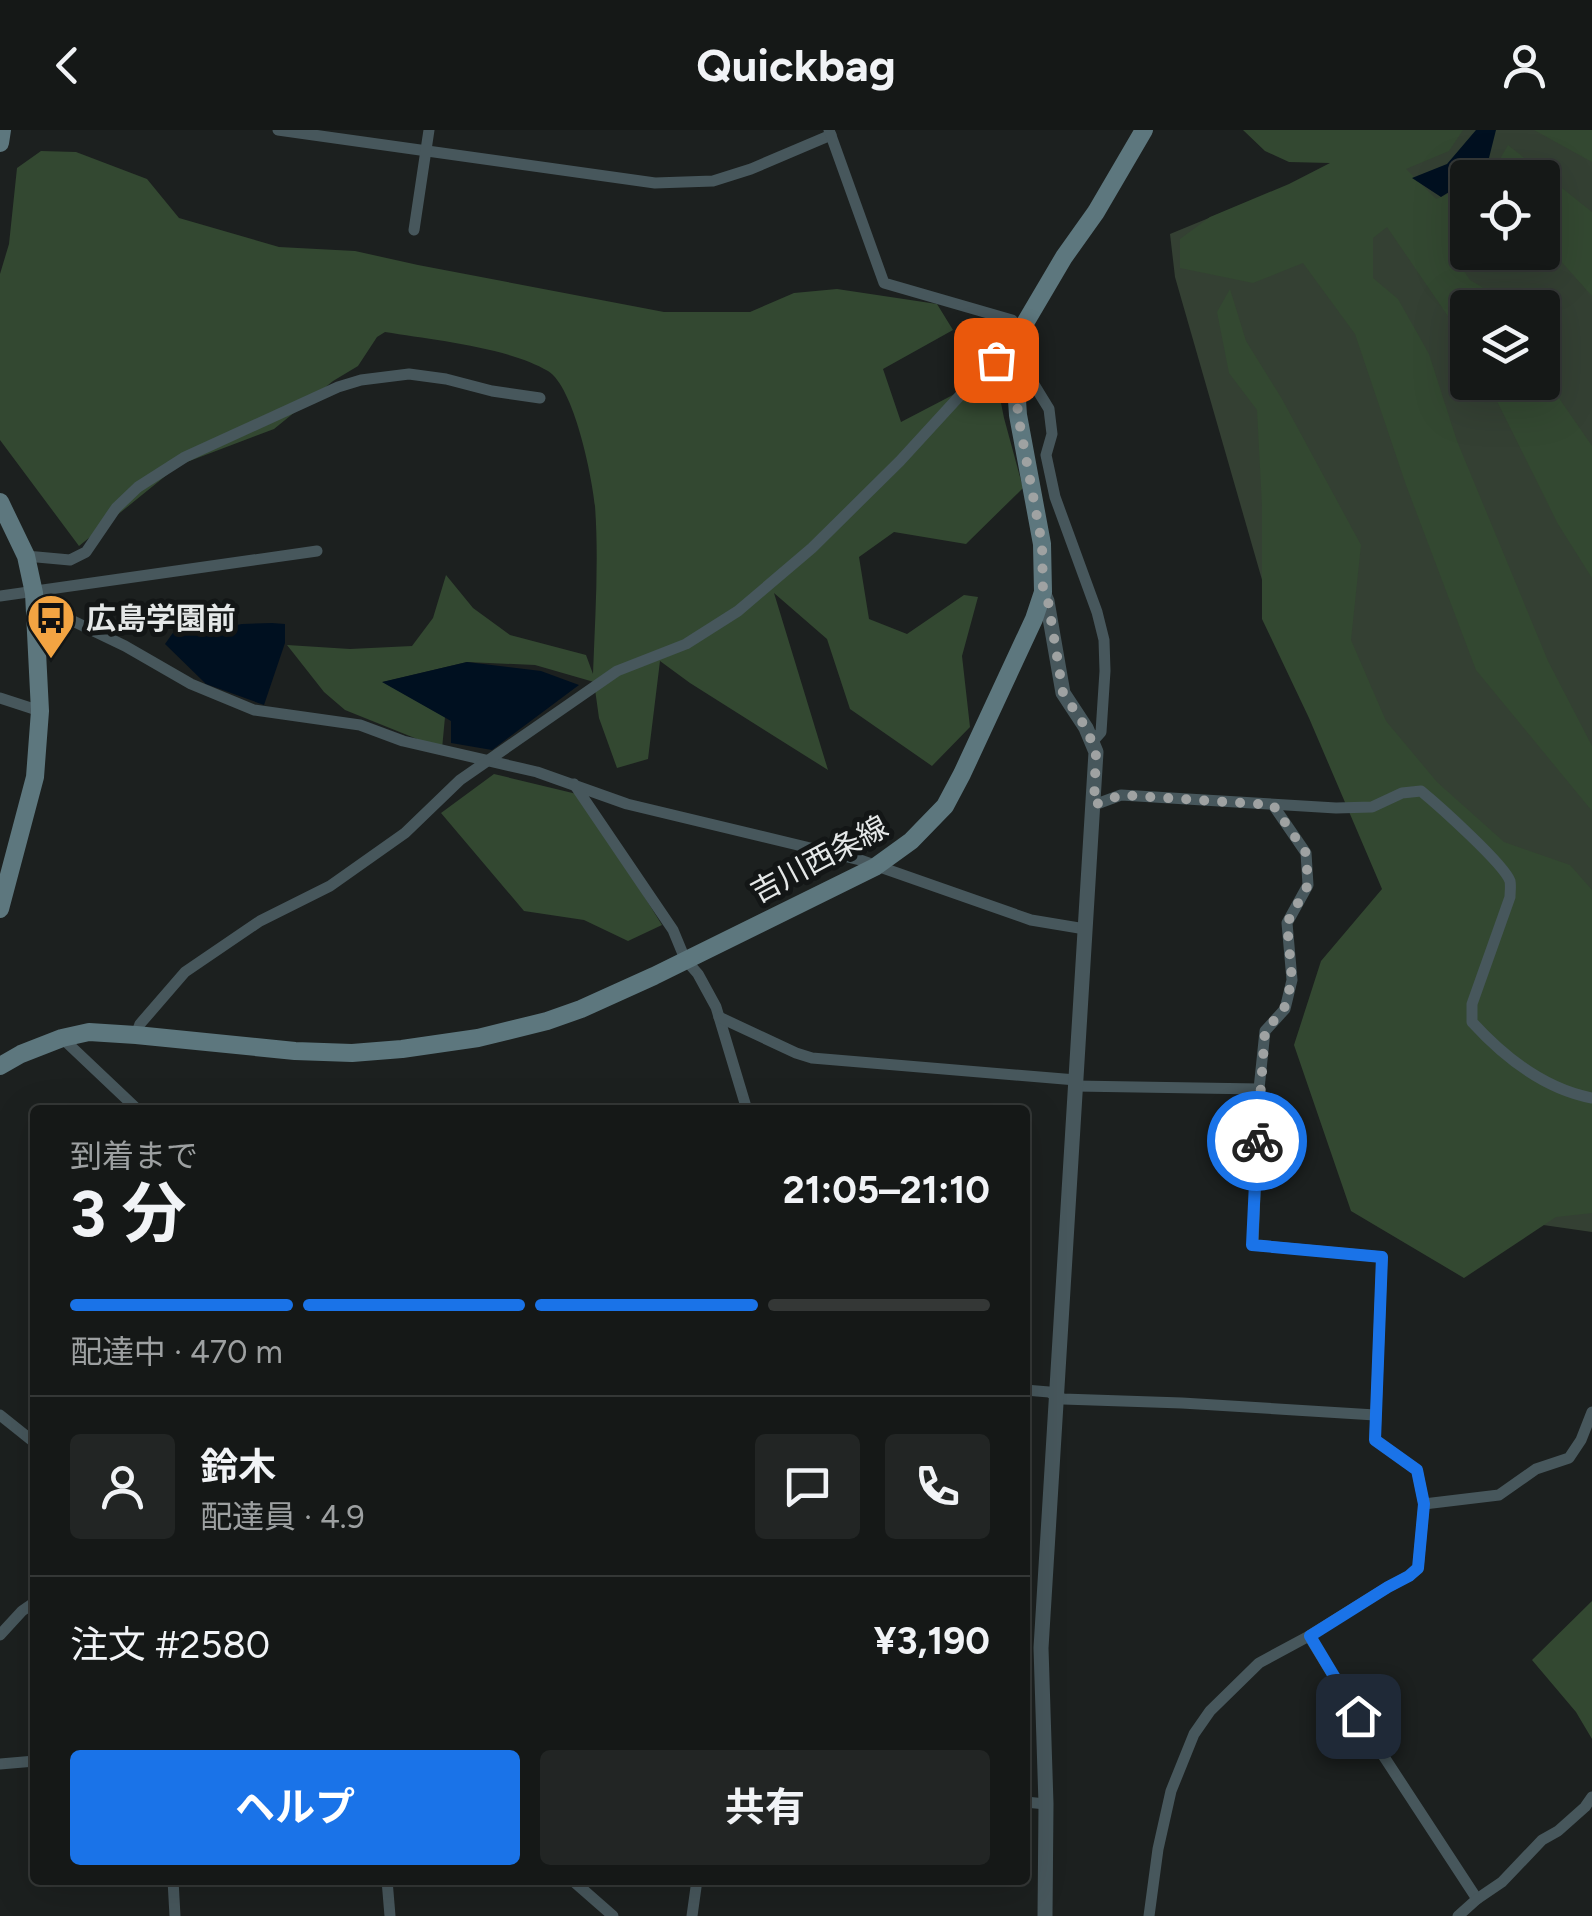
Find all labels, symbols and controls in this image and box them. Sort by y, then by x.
icon: back [40,38,95,93]
text: Quickbag [696,38,896,92]
icon: person [1497,38,1552,93]
map controls [1450,160,1560,400]
button: locate [1450,160,1560,270]
button: layers [1450,290,1560,400]
pin [954,318,1039,403]
icon: bag [969,333,1024,388]
bus stop icon: 広島学園前 [25,592,77,660]
place label: 広島学園前 [86,600,236,637]
street label: 吉川西条線 [744,807,894,911]
courier [1207,1091,1307,1191]
icon: bike [1230,1114,1285,1169]
text: 到着まで [70,1137,198,1175]
text: 21:05–21:10 [783,1167,990,1213]
text: 3 分 [70,1174,187,1252]
text: 配達中 · 470 m [70,1333,283,1371]
button: person [70,1434,175,1539]
button: chat [755,1434,860,1539]
button: phone [885,1434,990,1539]
text: 鈴木 [200,1444,276,1490]
text: 配達員 · 4.9 [200,1498,365,1536]
text: ¥3,190 [874,1618,990,1664]
text: 注文 #2580 [70,1622,270,1668]
pin [1316,1674,1401,1759]
icon: home [1331,1689,1386,1744]
button: ヘルプ [70,1750,520,1865]
button: 共有 [540,1750,990,1865]

